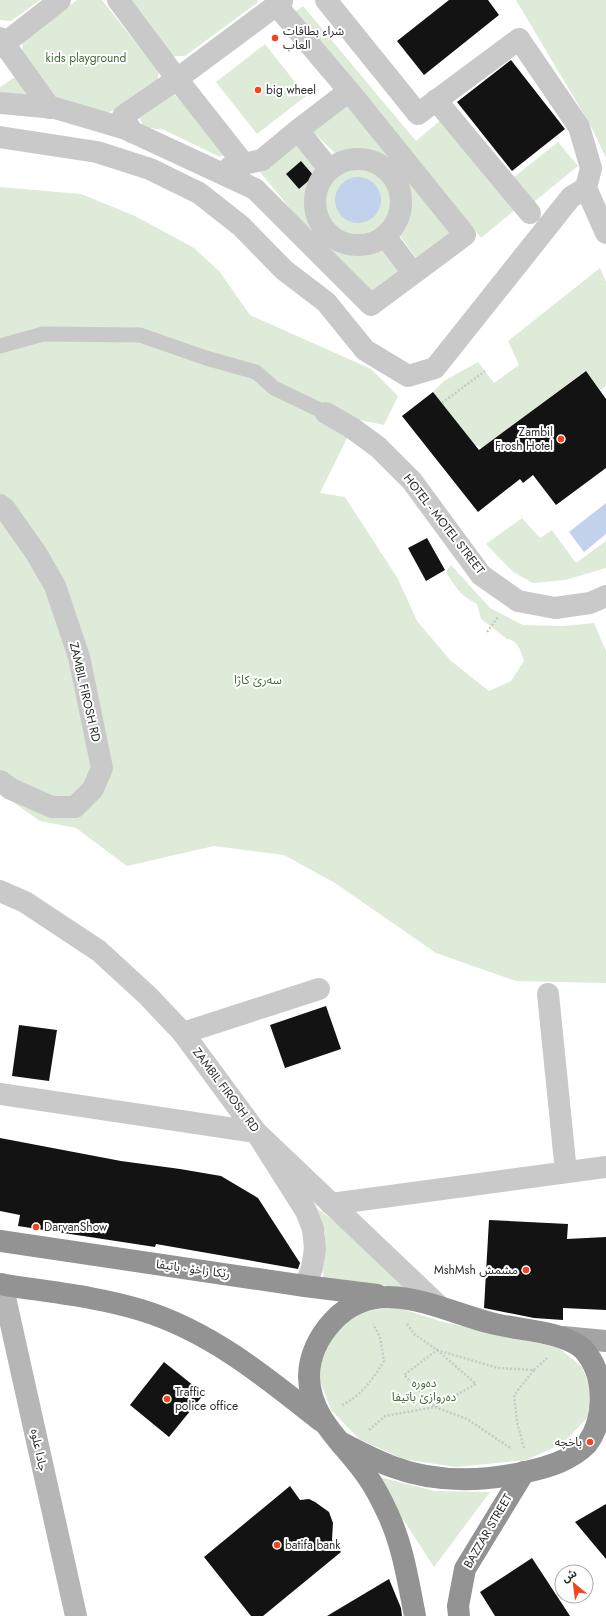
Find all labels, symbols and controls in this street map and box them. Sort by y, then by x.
place label: شراء بطاقات العاب [283,22,344,54]
marker: شراء بطاقات العاب [270,33,280,43]
park label: kids playground [46,49,126,67]
place label: big wheel [266,81,316,99]
marker: big wheel [253,85,263,95]
place label: Zambil Frosh Hotel [495,423,553,455]
marker: Zambil Frosh Hotel [556,434,566,444]
street label: HOTEL - MOTEL STREET [399,470,489,578]
street label: ZAMBIL FIROSH RD [65,640,105,744]
park label: سەرێ کاژا [234,671,282,689]
street label: ZAMBIL FIROSH RD [188,1044,264,1136]
place label: DarvanShow [44,1218,108,1236]
marker: DarvanShow [31,1222,41,1232]
street label: رێکا زاخۆ - باتیفا [155,1255,231,1283]
place label: MshMsh مشمش [434,1261,518,1279]
marker: MshMsh مشمش [521,1265,531,1275]
park label: ده‌وره‌ ده‌روازێ باتيفا [392,1374,457,1406]
place label: Traffic police office [175,1383,238,1415]
marker: Traffic police office [162,1394,172,1404]
street label: جادا علوه [26,1427,52,1473]
place label: باخچە [555,1433,582,1451]
marker: باخچە [585,1437,595,1447]
street label: BAZZAR STREET [459,1490,517,1572]
place label: batifa bank [285,1536,341,1554]
marker: batifa bank [272,1540,282,1550]
north arrow [554,1564,594,1604]
text: ش [559,1565,580,1586]

